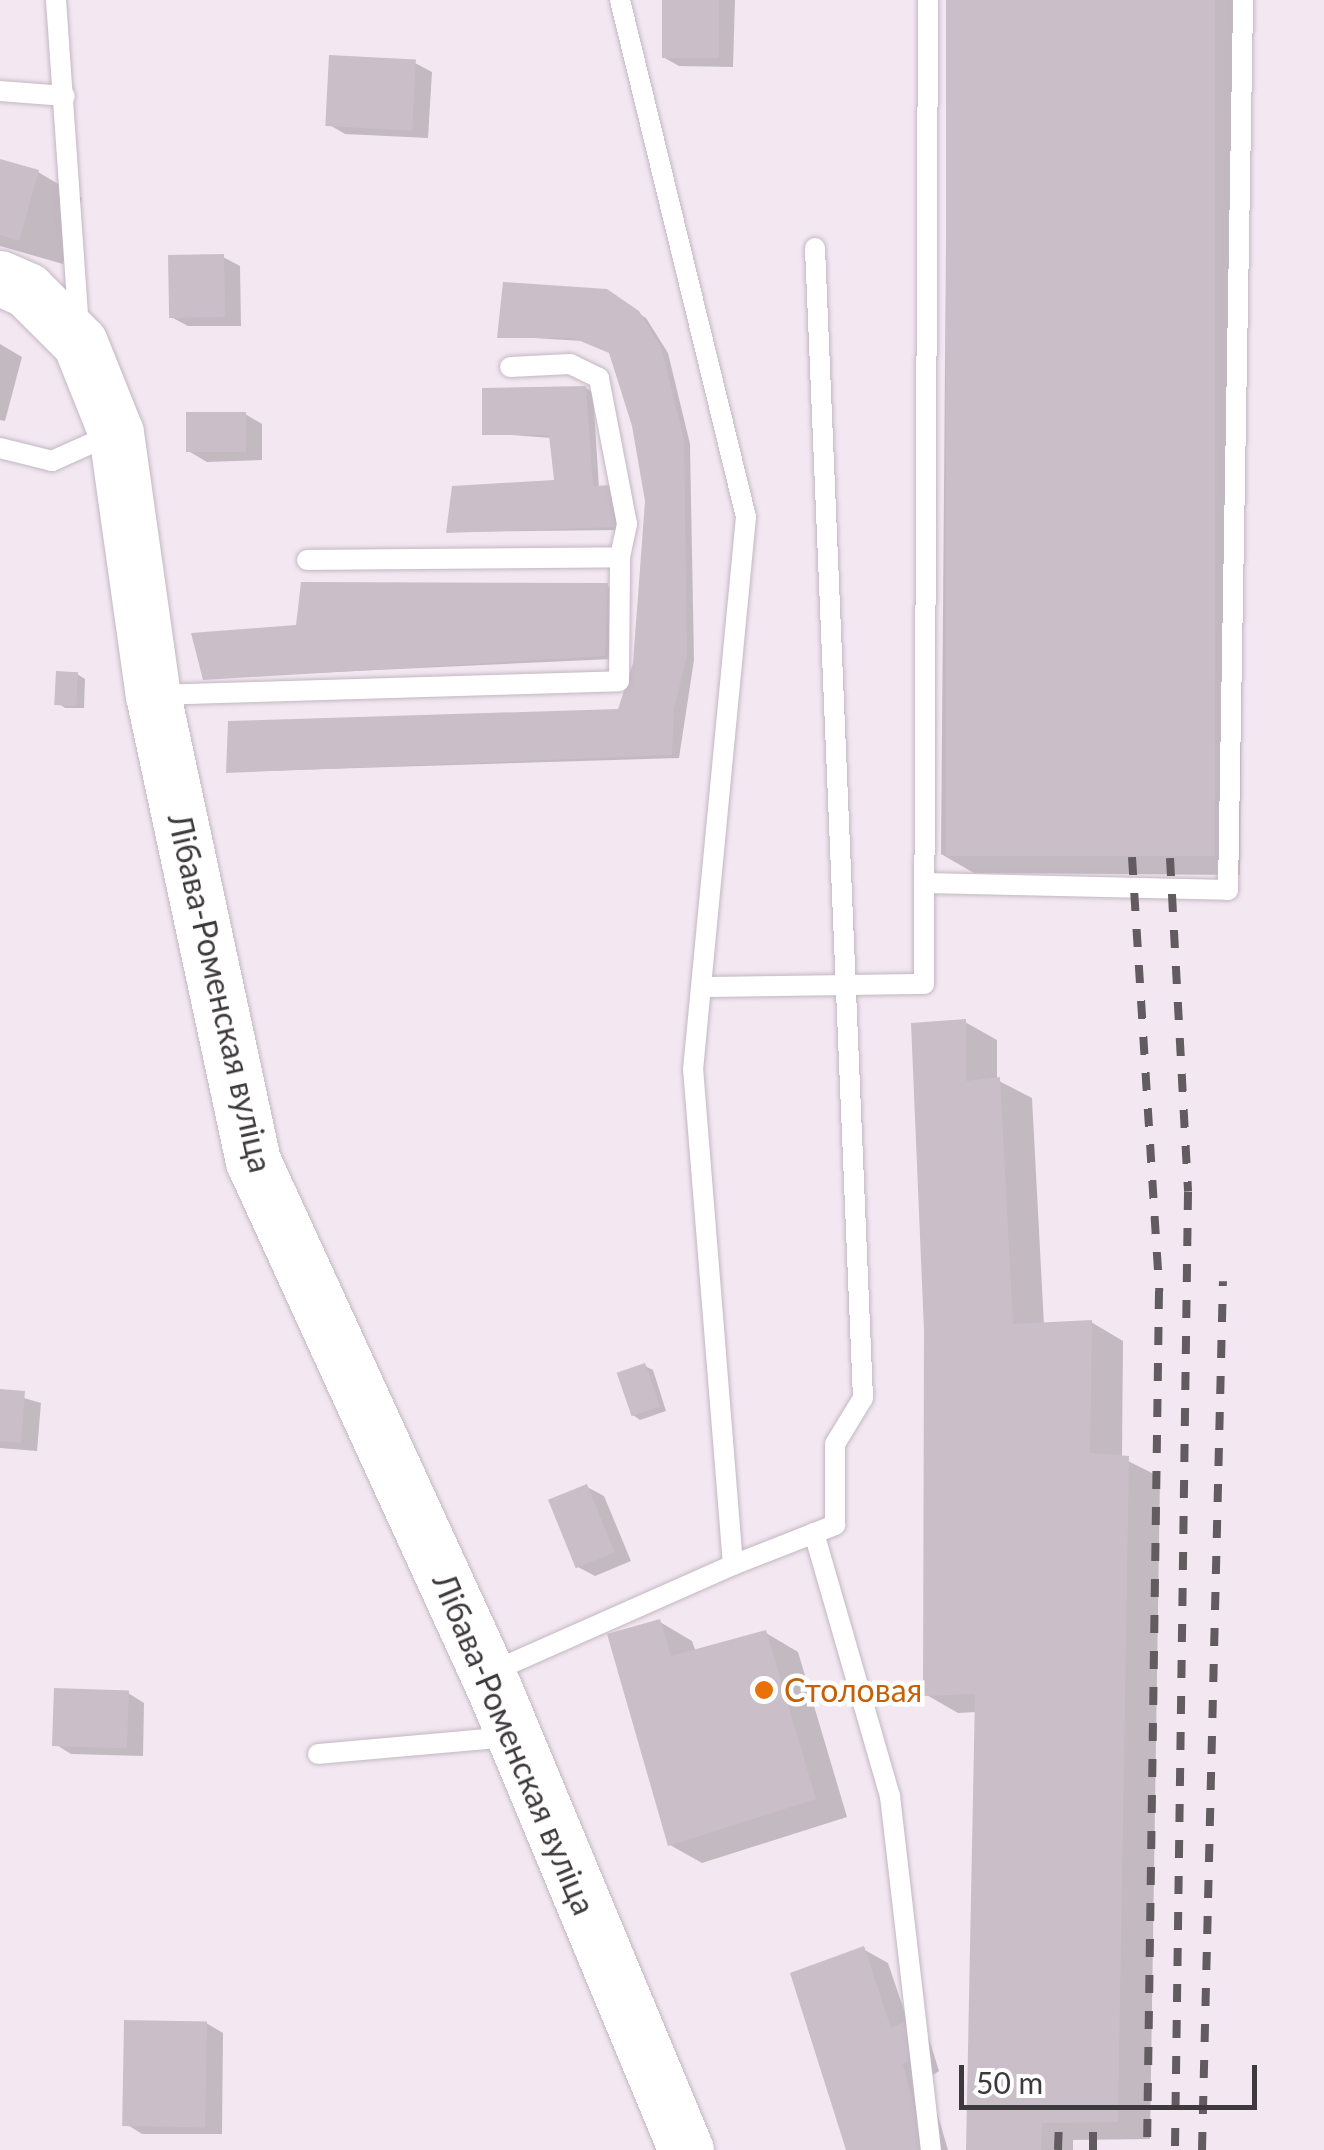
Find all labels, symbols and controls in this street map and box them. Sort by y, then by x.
street label: Лібава-Роменская вуліца [160,810,280,1176]
street label: Лібава-Роменская вуліца [425,1568,603,1920]
place label: Столовая [784,1671,922,1709]
marker: Столовая [753,1679,775,1701]
scale bar [964,2045,1262,2107]
text: 50 m [976,2064,1043,2100]

